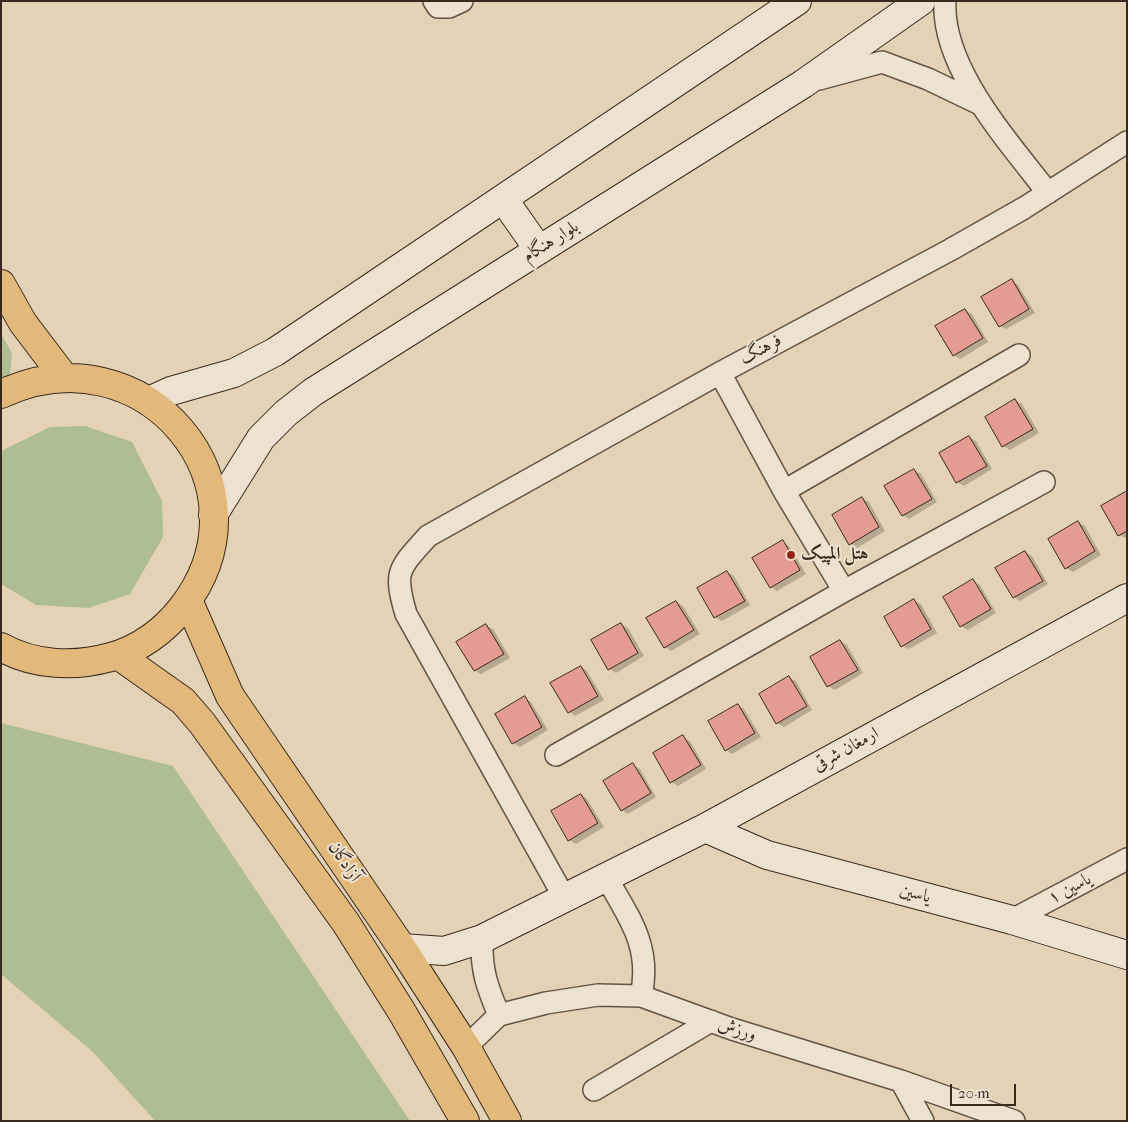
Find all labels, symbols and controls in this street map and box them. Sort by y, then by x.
street label: بلوار هنگام [519,216,583,268]
street label: فرهنگ [736,330,786,370]
place label: هتل المپیک [801,544,868,566]
marker: هتل المپیک [785,549,797,561]
street label: ارمغان شرقی [809,723,883,777]
street label: آزادگان [323,838,365,886]
street label: یاسین ۱ [1045,869,1095,909]
street label: یاسین [897,879,933,909]
street label: ورزش [715,1014,759,1046]
scale bar [953,1074,1019,1106]
text: 20 m [958,1084,990,1102]

